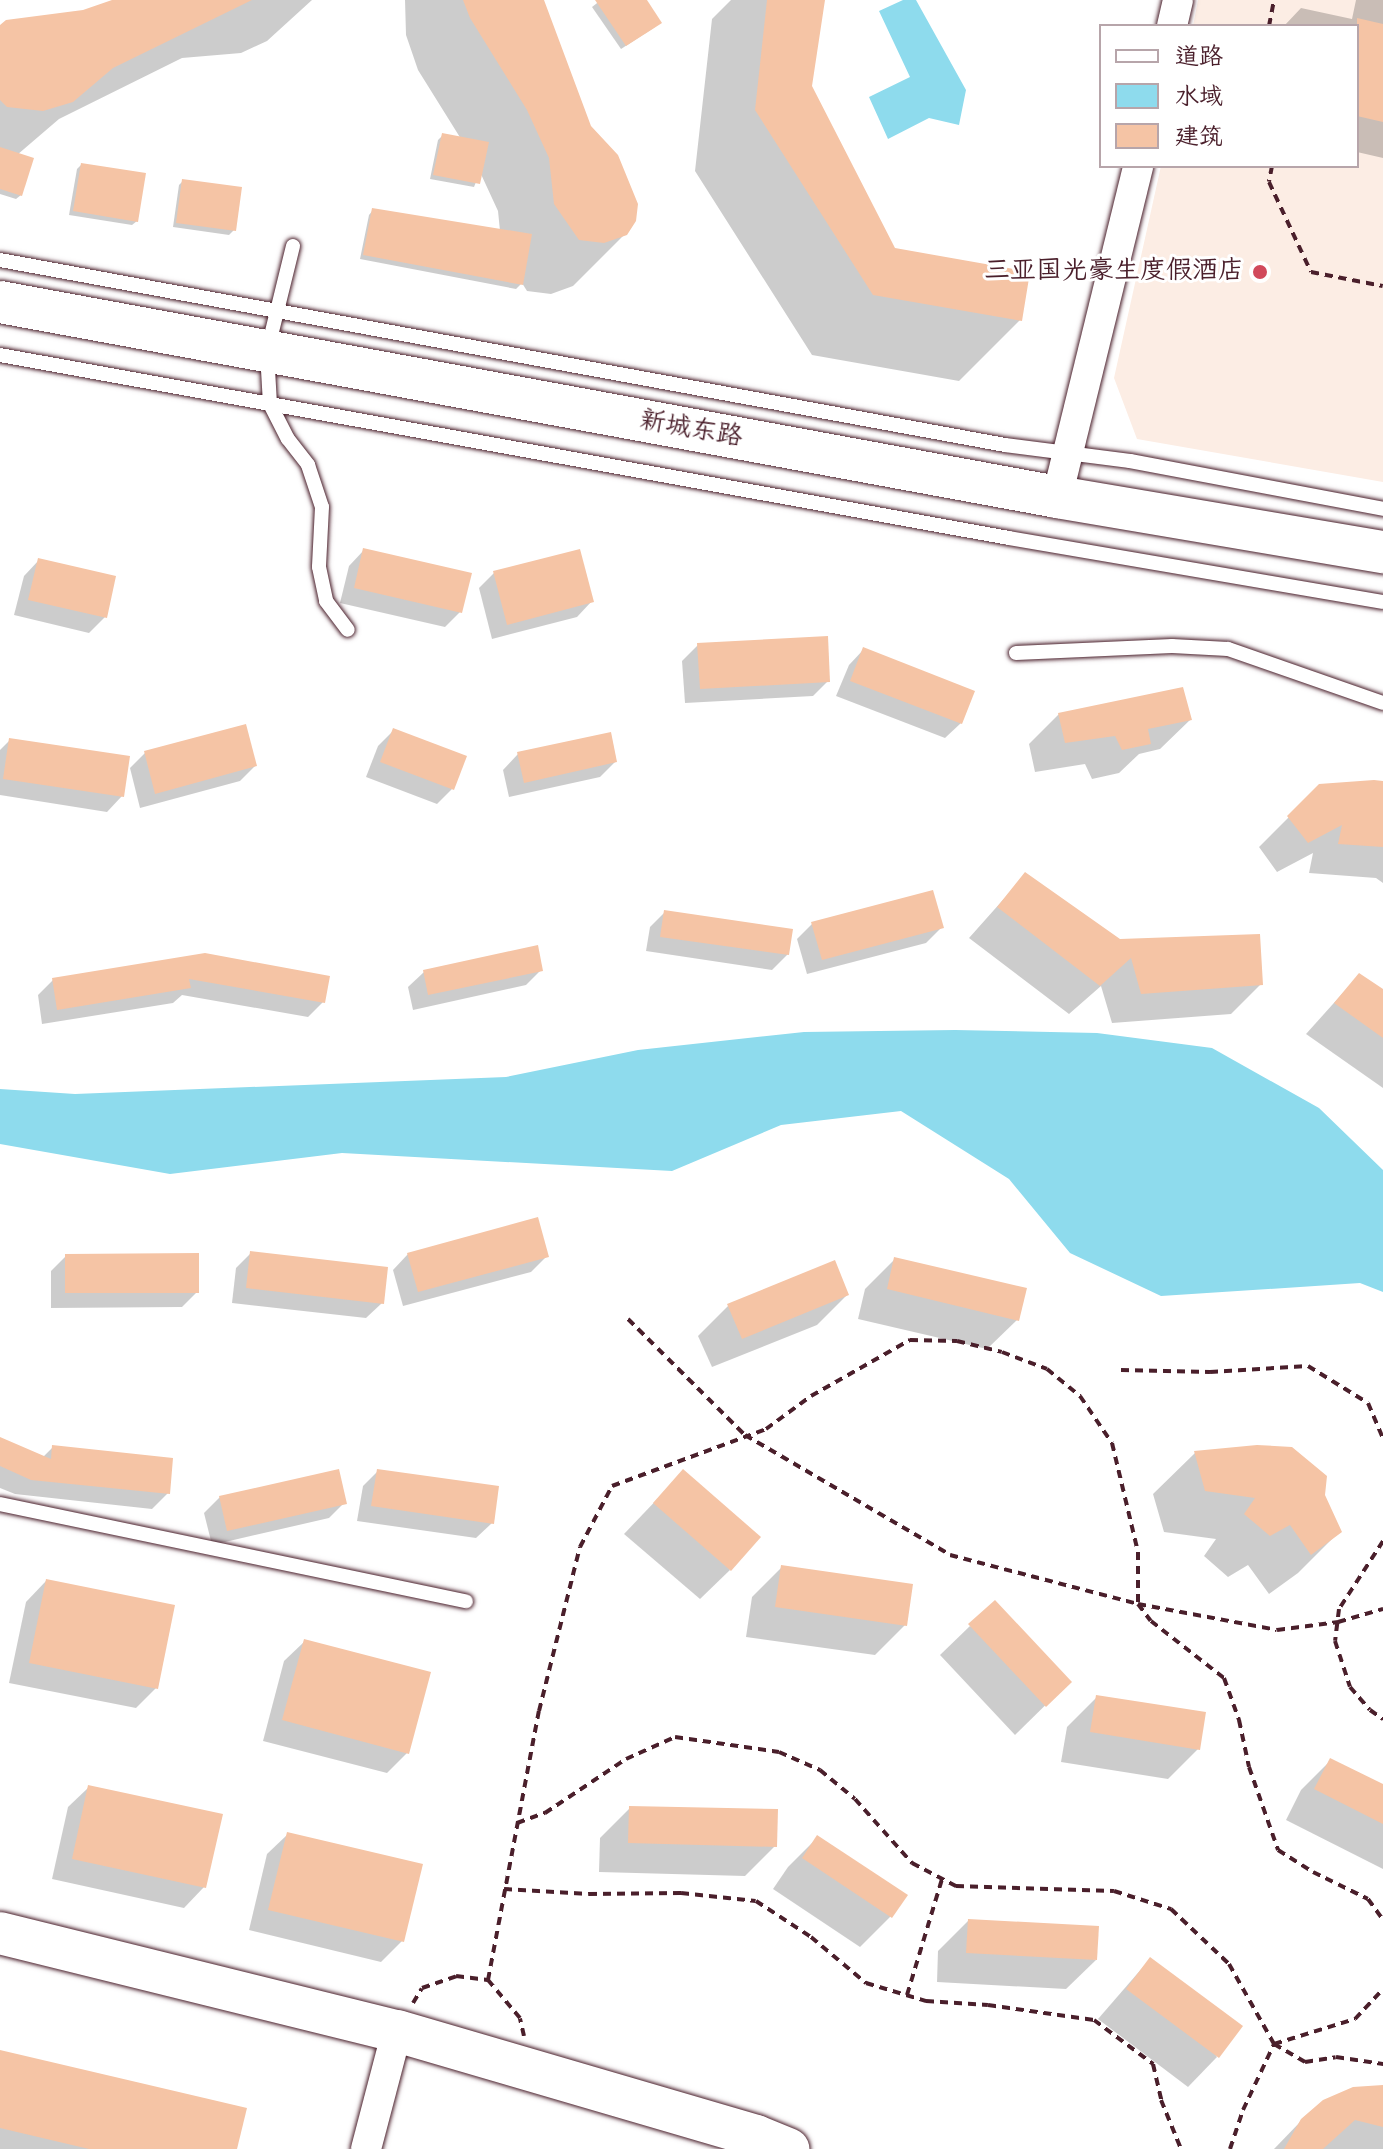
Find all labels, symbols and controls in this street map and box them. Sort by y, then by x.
legend [1099,24,1359,168]
text: 道路 [1175,42,1223,73]
text: 水域 [1175,82,1223,113]
text: 建筑 [1175,122,1223,153]
place label: 三亚国光豪生度假酒店 [984,256,1244,288]
marker: 三亚国光豪生度假酒店 [1251,263,1269,281]
street label: 新城东路 [637,406,745,454]

